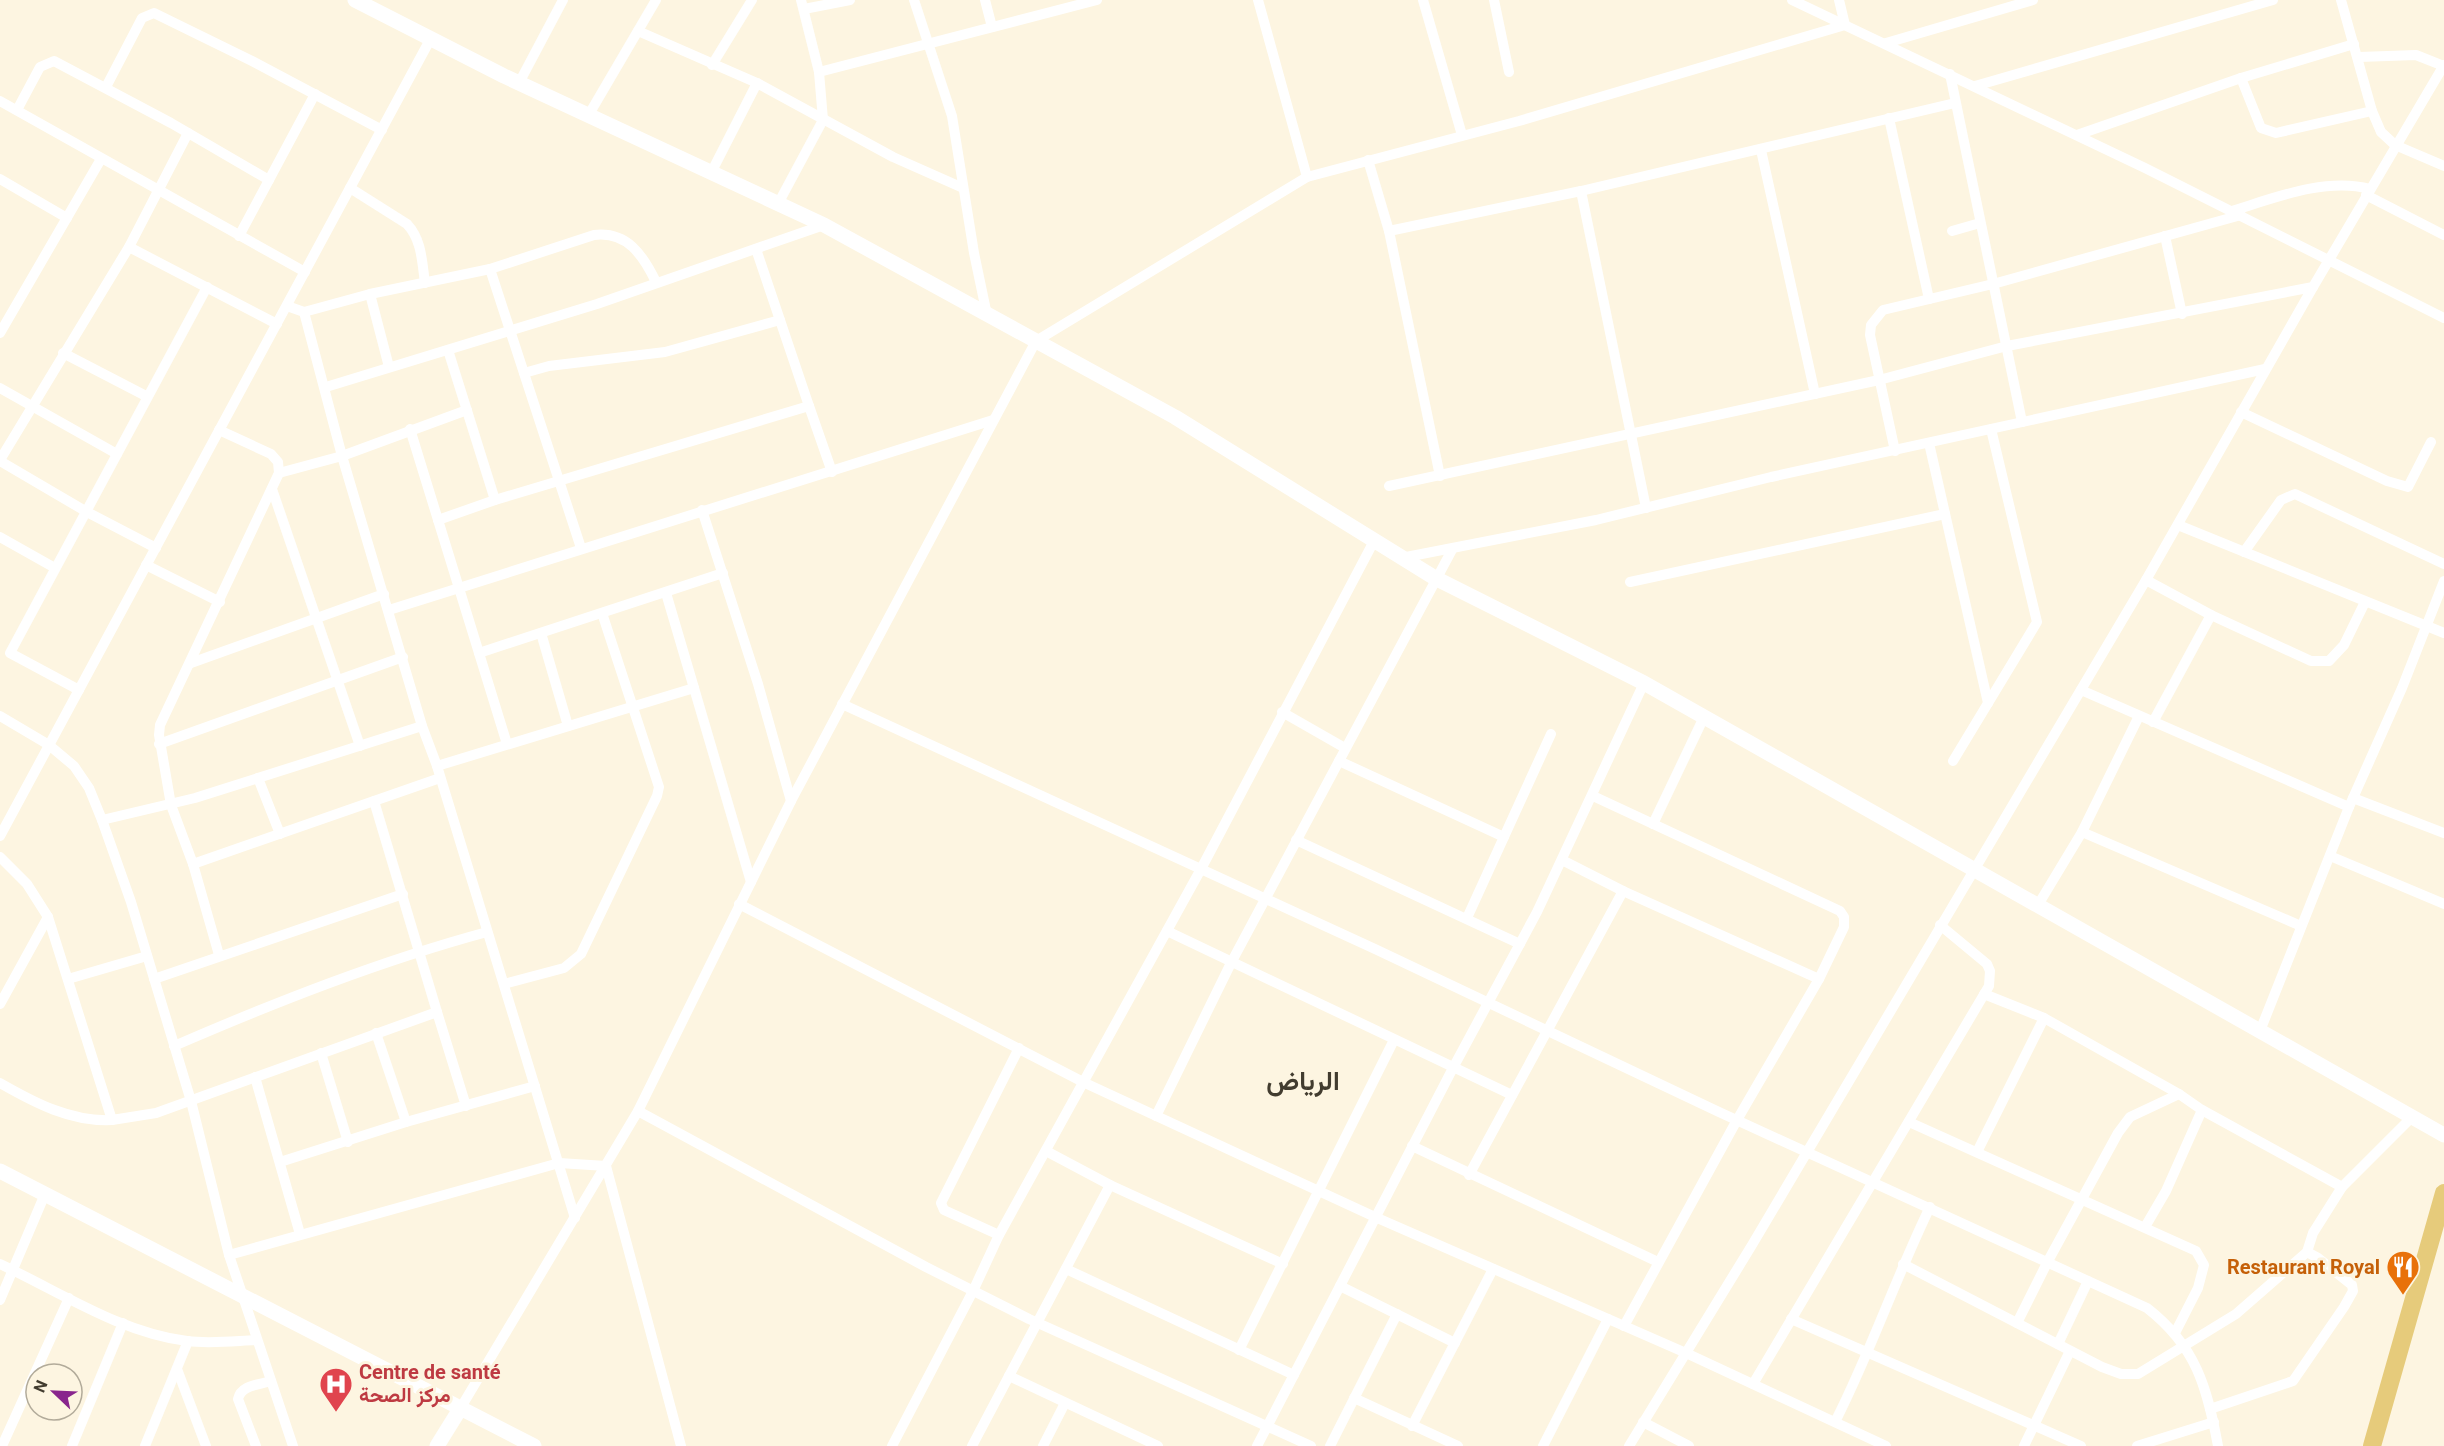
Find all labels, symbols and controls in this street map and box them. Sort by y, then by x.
district label: الرياض [1266,1066,1340,1097]
restaurant icon: Restaurant Royal [2385,1249,2421,1296]
place label: Restaurant Royal [2227,1255,2380,1279]
place label: Centre de santé مركز الصحة [359,1360,501,1408]
north arrow [24,1362,84,1422]
hospital icon: Centre de santé مركز الصحة [318,1366,354,1413]
text: N [30,1377,52,1395]

